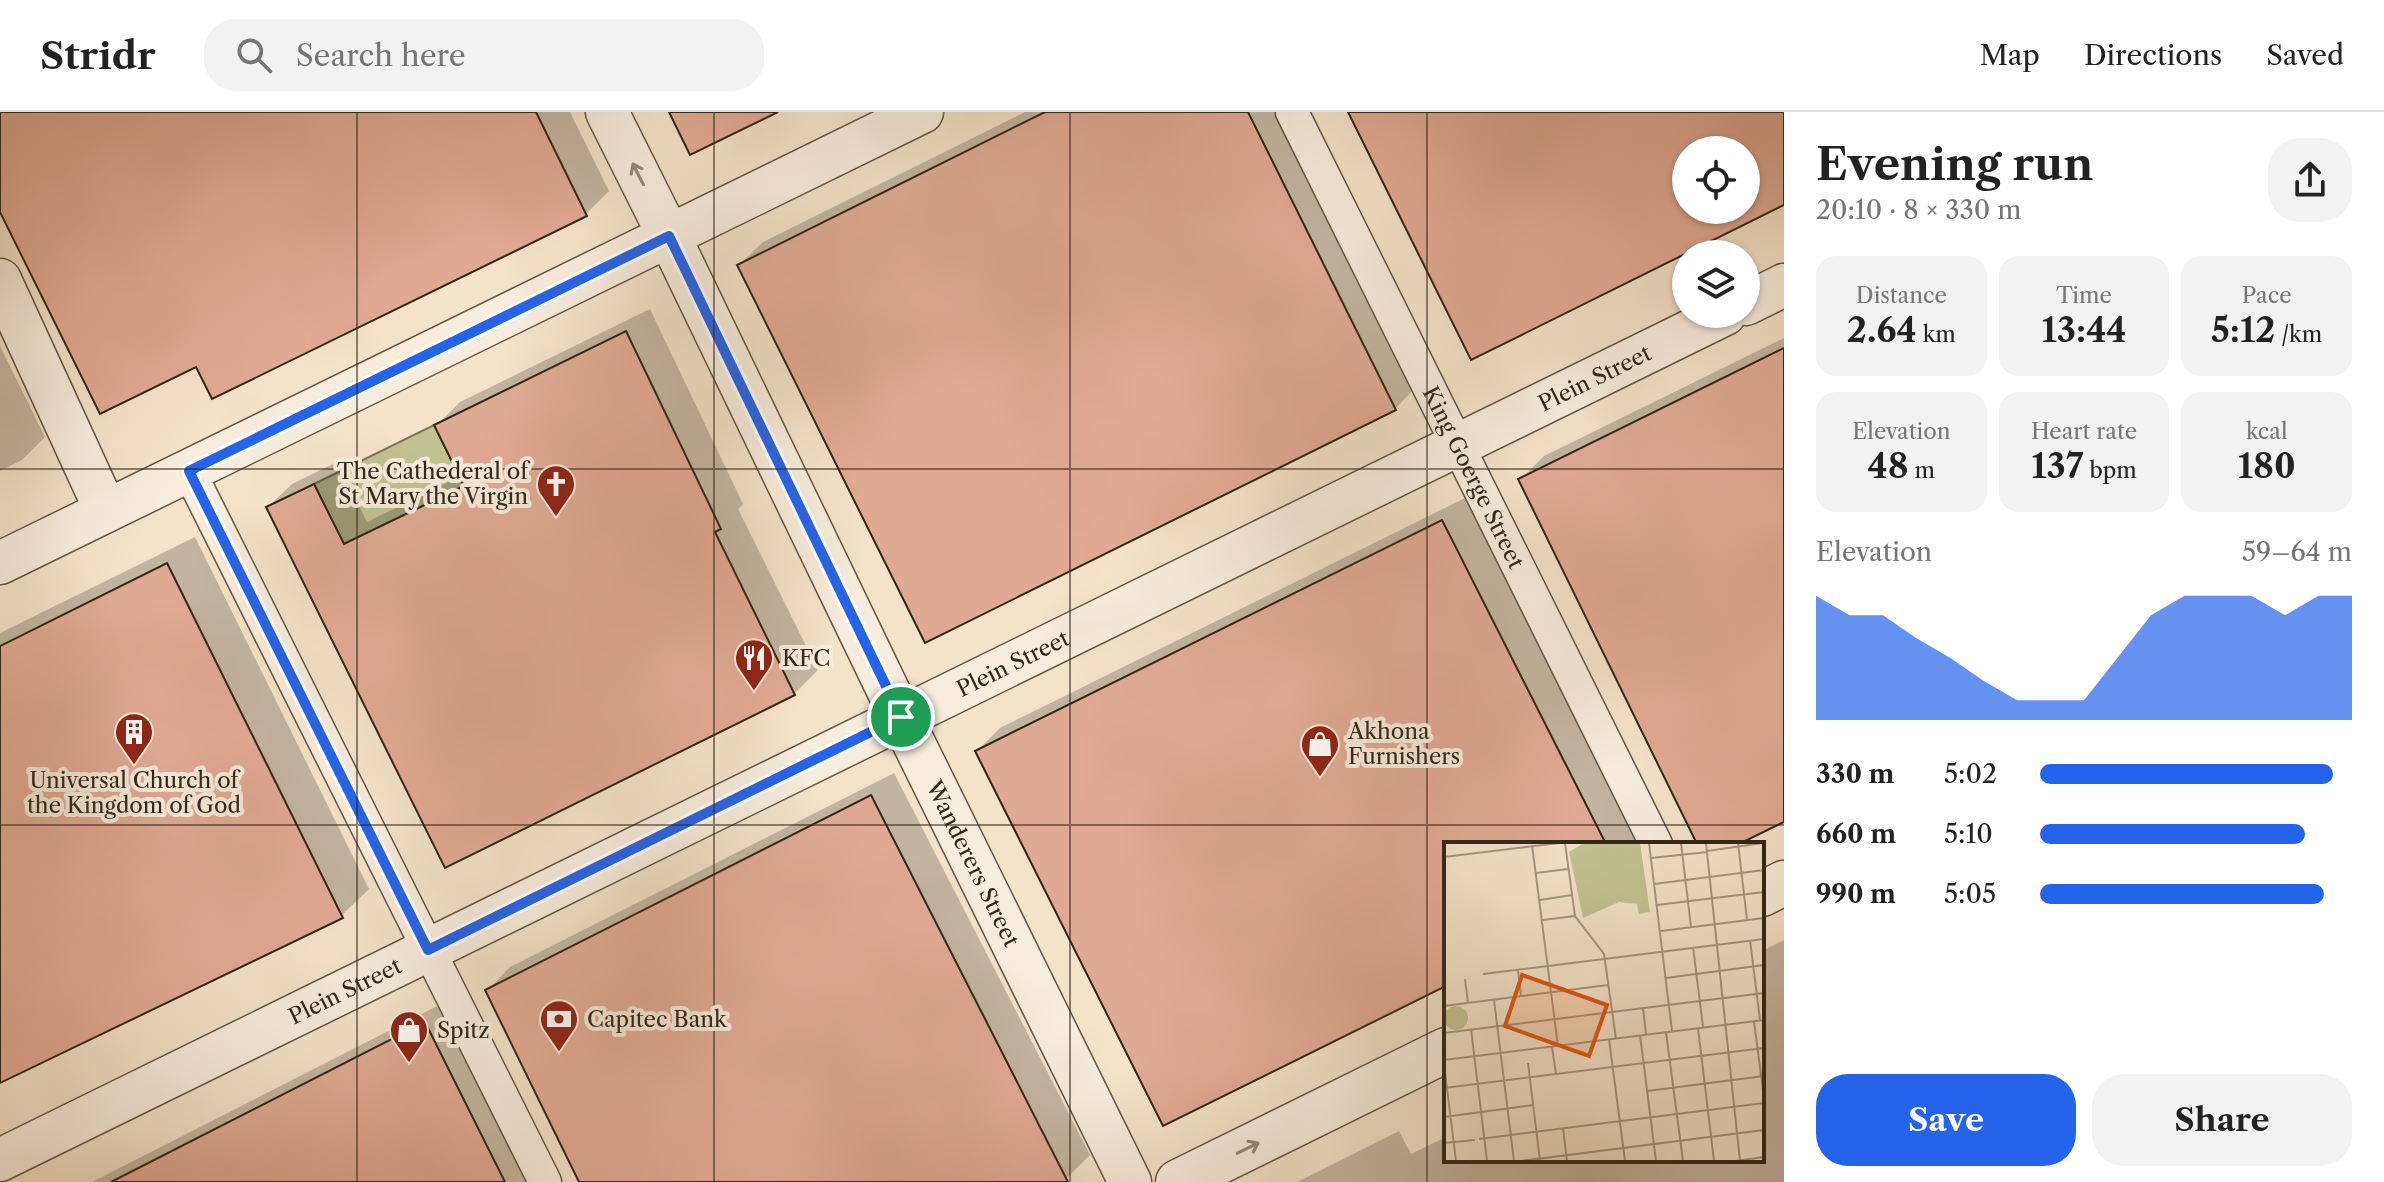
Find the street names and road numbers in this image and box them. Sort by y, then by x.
street label: Plein Street [1534,339,1656,417]
street label: King Goerge Street [1417,382,1530,573]
street label: Plein Street [952,624,1074,702]
street label: Wanderers Street [920,775,1026,951]
street label: Plein Street [284,952,406,1030]

